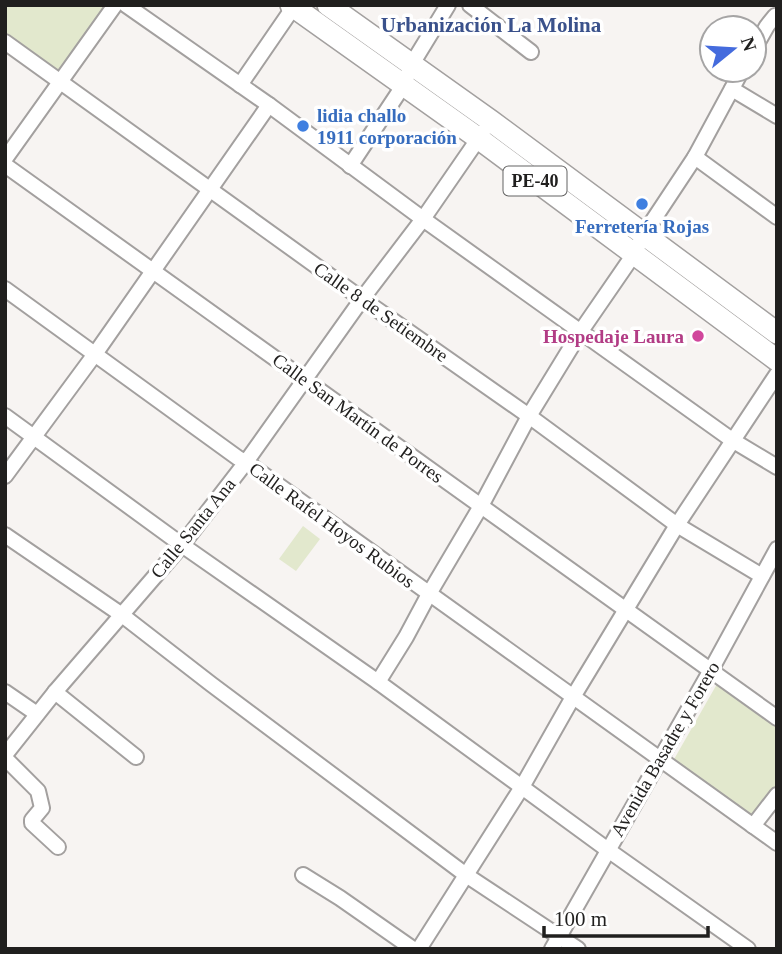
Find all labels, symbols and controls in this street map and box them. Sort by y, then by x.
district label: Urbanización La Molina [381,13,602,37]
north arrow [698,14,768,84]
text: N [737,34,761,54]
place label: lidia challo 1911 corporación [317,105,457,148]
marker: lidia challo 1911 corporación [295,118,311,134]
road number: PE-40 [504,166,566,196]
marker: Ferretería Rojas [634,196,650,212]
place label: Ferretería Rojas [575,216,709,237]
street label: Calle 8 de Setiembre [310,258,452,366]
place label: Hospedaje Laura [543,326,684,347]
marker: Hospedaje Laura [690,328,706,344]
street label: Calle San Martín de Porres [269,349,447,487]
street label: Calle Rafel Hoyos Rubios [245,458,419,592]
street label: Calle Santa Ana [146,473,240,582]
street label: Avenida Basadre y Forero [606,658,724,840]
scale bar [544,894,708,938]
text: 100 m [554,907,607,931]

